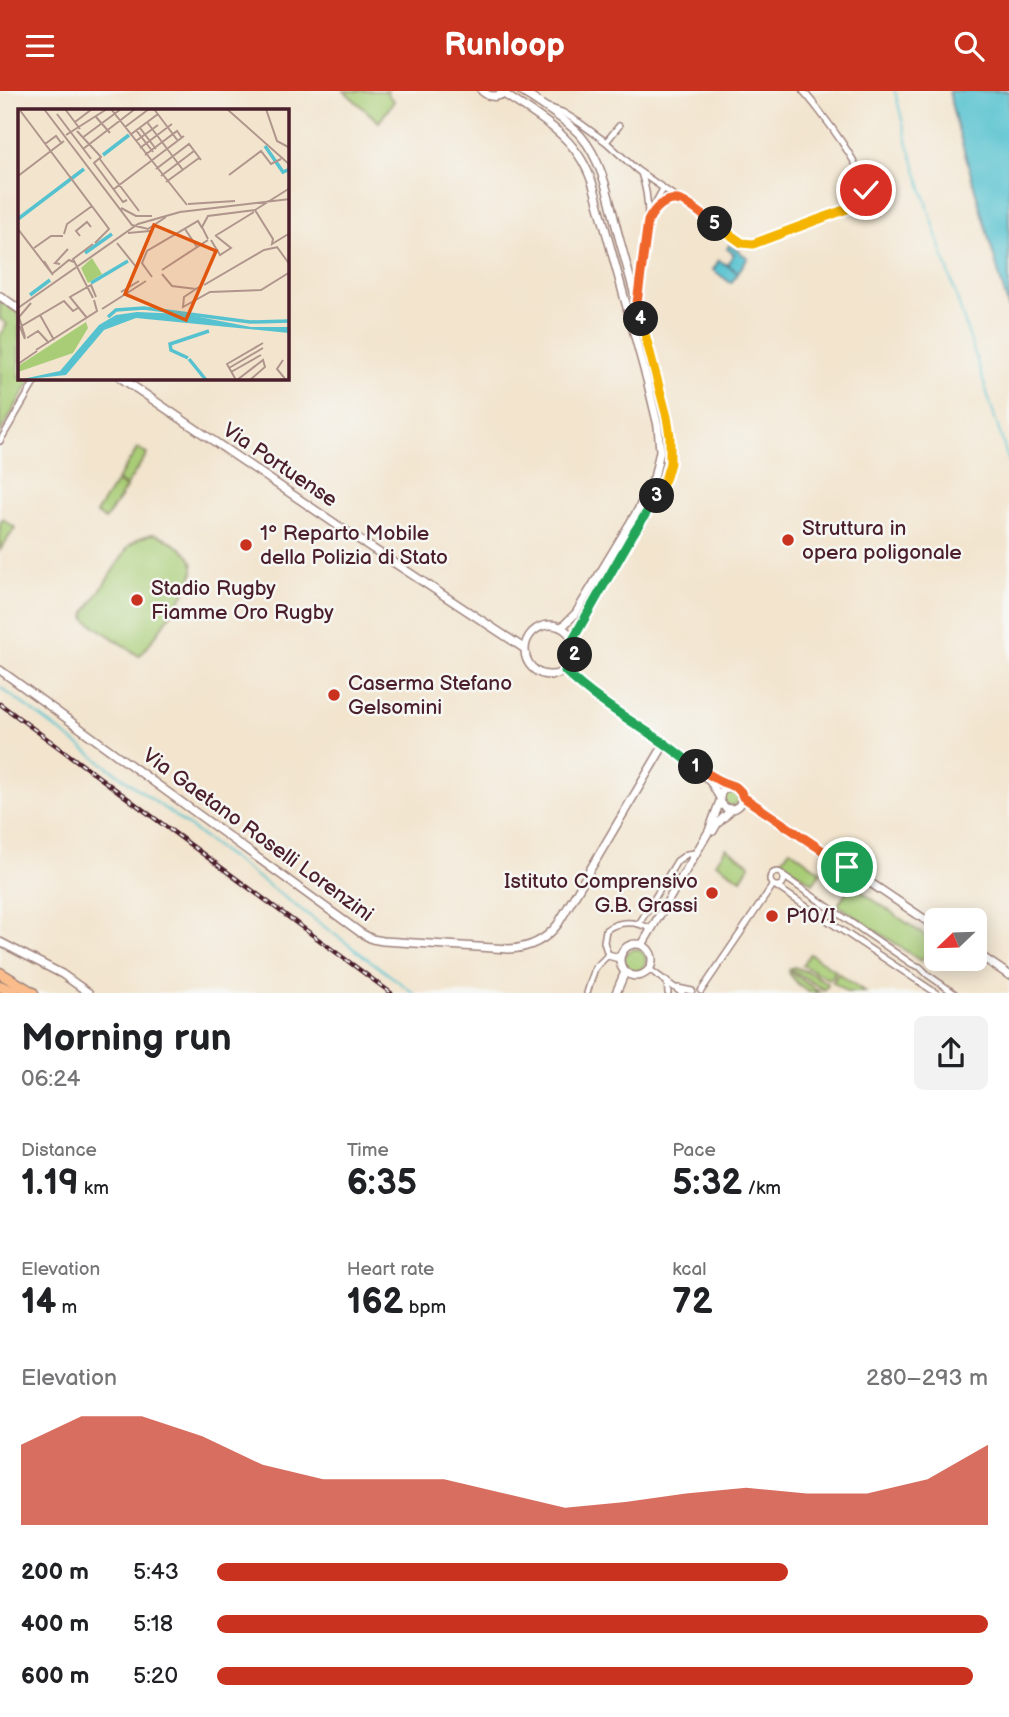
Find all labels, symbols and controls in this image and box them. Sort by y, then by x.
text: Runloop [444,26,565,65]
icon: menu [21,27,59,65]
icon: search [950,27,988,65]
inset map [18,109,289,380]
pin [836,160,896,220]
icon: check [847,171,885,209]
pin: 5 [698,207,732,241]
text: 5 [709,212,720,235]
pin: 4 [624,301,658,337]
text: 4 [635,307,646,330]
street label: Via Portuense [218,418,342,512]
pin: 3 [640,479,674,513]
text: 3 [651,484,662,507]
place label: Struttura in opera poligonale [802,516,962,565]
place label: 1º Reparto Mobile della Polizia di Stato [260,521,448,570]
marker: Struttura in opera poligonale [780,532,796,548]
marker: 1º Reparto Mobile della Polizia di Stato [238,537,254,553]
place label: Stadio Rugby Fiamme Oro Rugby [151,576,334,625]
marker: Stadio Rugby Fiamme Oro Rugby [129,592,145,608]
pin: 2 [558,637,592,673]
text: 2 [569,643,580,666]
place label: Caserma Stefano Gelsomini [348,671,512,720]
marker: Caserma Stefano Gelsomini [326,687,342,703]
street label: Via Gaetano Roselli Lorenzini [138,743,378,927]
pin: 1 [678,749,714,785]
text: 1 [692,755,700,778]
pin [817,837,877,897]
icon: arrive [828,848,866,886]
place label: Istituto Comprensivo G.B. Grassi [504,869,698,918]
marker: Istituto Comprensivo G.B. Grassi [704,885,720,901]
place label: P10/I [786,904,836,929]
marker: P10/I [764,908,780,924]
north arrow [924,908,987,971]
map controls [924,908,987,971]
text: Morning run [21,1016,232,1061]
button: share [914,1016,988,1090]
text: 06:24 [21,1065,80,1093]
text: Distance [21,1139,97,1162]
text: Time [347,1139,389,1162]
text: Pace [672,1139,716,1162]
text: 1.19 [21,1162,79,1205]
text: 6:35 [347,1162,417,1205]
text: 5:32 [672,1162,742,1205]
text: km [79,1177,109,1200]
text: /km [742,1177,781,1200]
text: Elevation [21,1258,100,1281]
text: Heart rate [347,1258,434,1281]
text: kcal [672,1258,706,1281]
text: 14 [21,1281,56,1324]
text: 162 [347,1281,404,1324]
text: 72 [672,1281,713,1324]
text: m [56,1296,77,1319]
text: bpm [404,1296,446,1319]
text: Elevation [21,1364,117,1392]
text: 280–293 m [866,1364,988,1392]
text: 200 m [21,1558,89,1586]
text: 5:43 [133,1558,179,1586]
text: 400 m [21,1610,89,1638]
text: 5:18 [133,1610,173,1638]
text: 600 m [21,1662,89,1690]
text: 5:20 [133,1662,178,1690]

